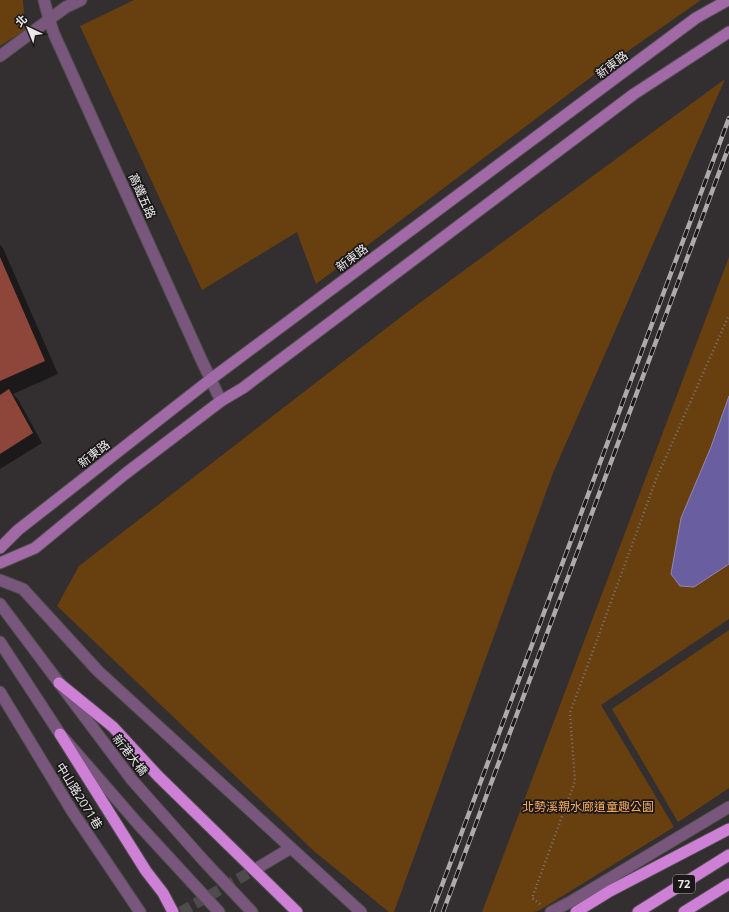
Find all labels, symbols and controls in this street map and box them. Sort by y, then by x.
north arrow [8,8,48,48]
text: 北 [12,11,30,30]
street label: 新東路 [592,47,631,82]
street label: 高鐵五路 [125,170,160,221]
street label: 新東路 [332,240,371,275]
street label: 新東路 [74,436,113,471]
street label: 新港大橋 [109,731,152,779]
street label: 中山路2071巷 [52,759,107,832]
park label: 北勢溪親水廊道童趣公園 [522,798,654,815]
road number: 72 [673,875,695,893]

